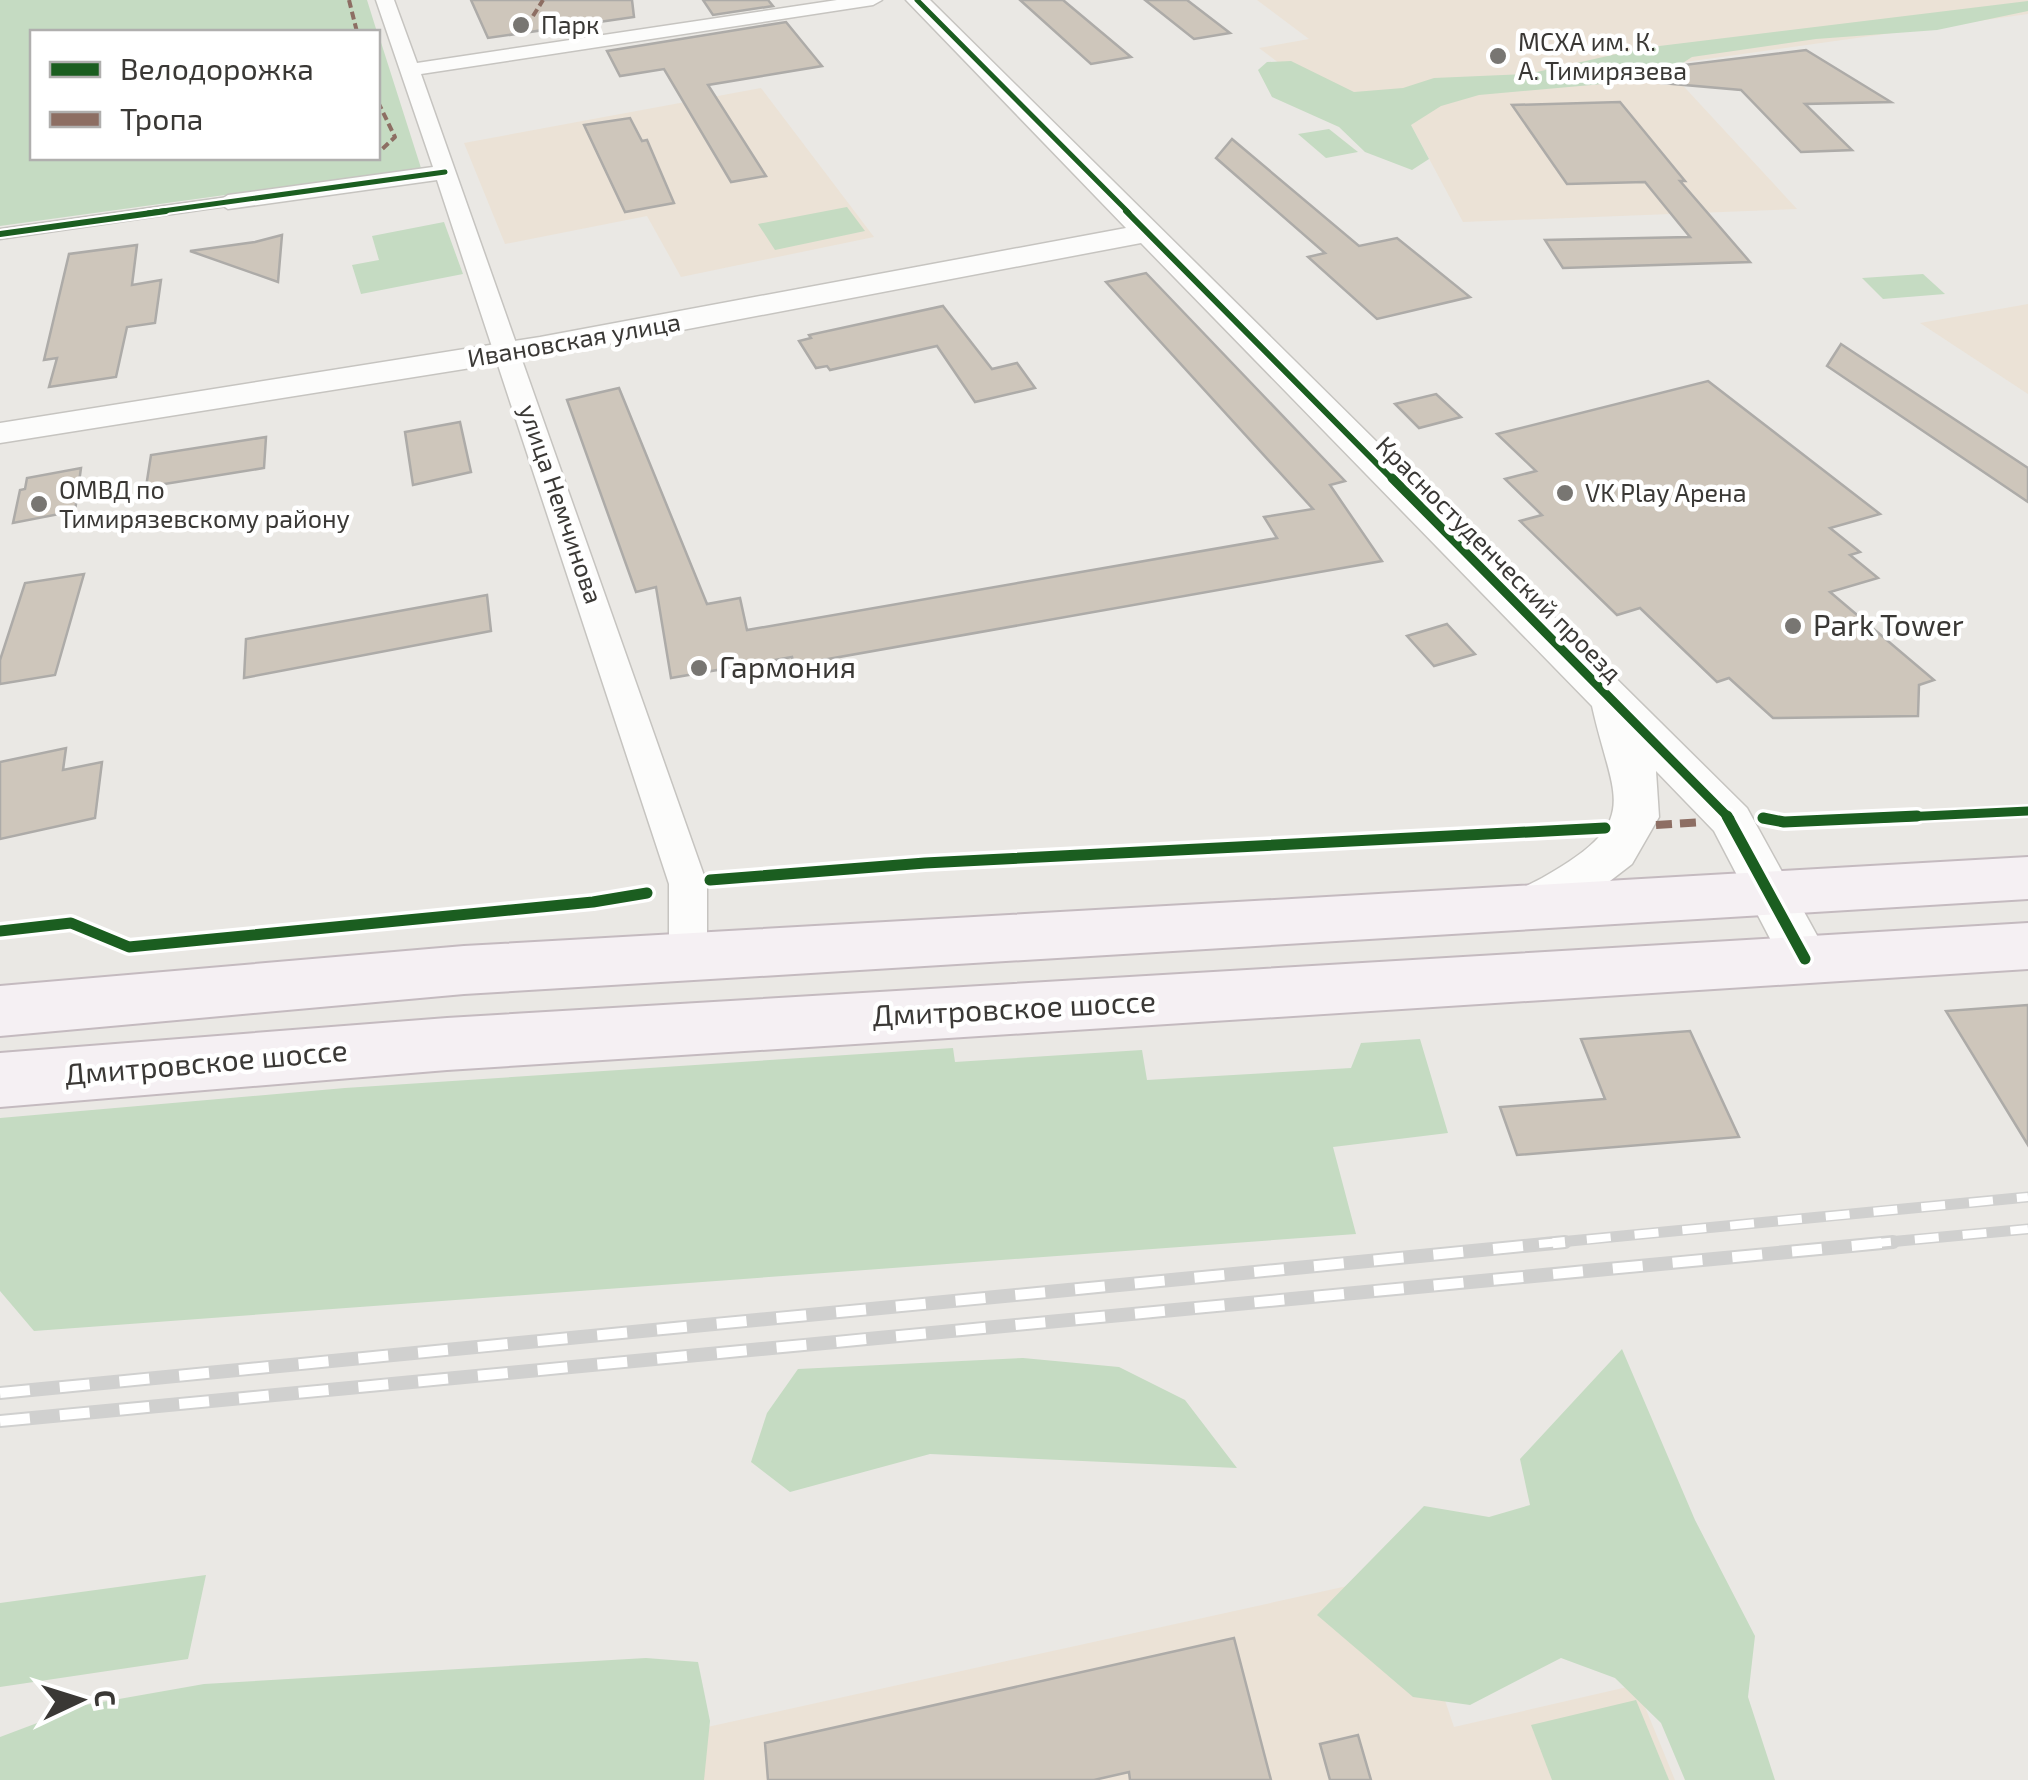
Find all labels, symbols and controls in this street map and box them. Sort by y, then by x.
place label: Парк [541,9,600,39]
marker: Парк [510,14,532,36]
place label: МСХА им. К. А. Тимирязева [1518,26,1687,85]
legend [30,30,380,160]
marker: МСХА им. К. А. Тимирязева [1487,45,1509,67]
text: Велодорожка [120,50,314,86]
text: Тропа [120,100,203,136]
street label: Ивановская улица [465,305,683,374]
street label: улица Немчинова [513,400,610,608]
street label: Красностуденческий проезд [1370,429,1629,688]
place label: ОМВД по Тимирязевскому району [59,474,350,534]
place label: VK Play Арена [1585,477,1746,507]
marker: VK Play Арена [1554,482,1576,504]
marker: ОМВД по Тимирязевскому району [28,493,50,515]
place label: Park Tower [1813,606,1964,642]
marker: Park Tower [1782,615,1804,637]
place label: Гармония [719,648,856,684]
marker: Гармония [688,657,710,679]
street label: Дмитровское шоссе [871,982,1157,1032]
street label: Дмитровское шоссе [63,1031,349,1091]
north arrow [30,1650,130,1750]
text: С [88,1689,123,1708]

